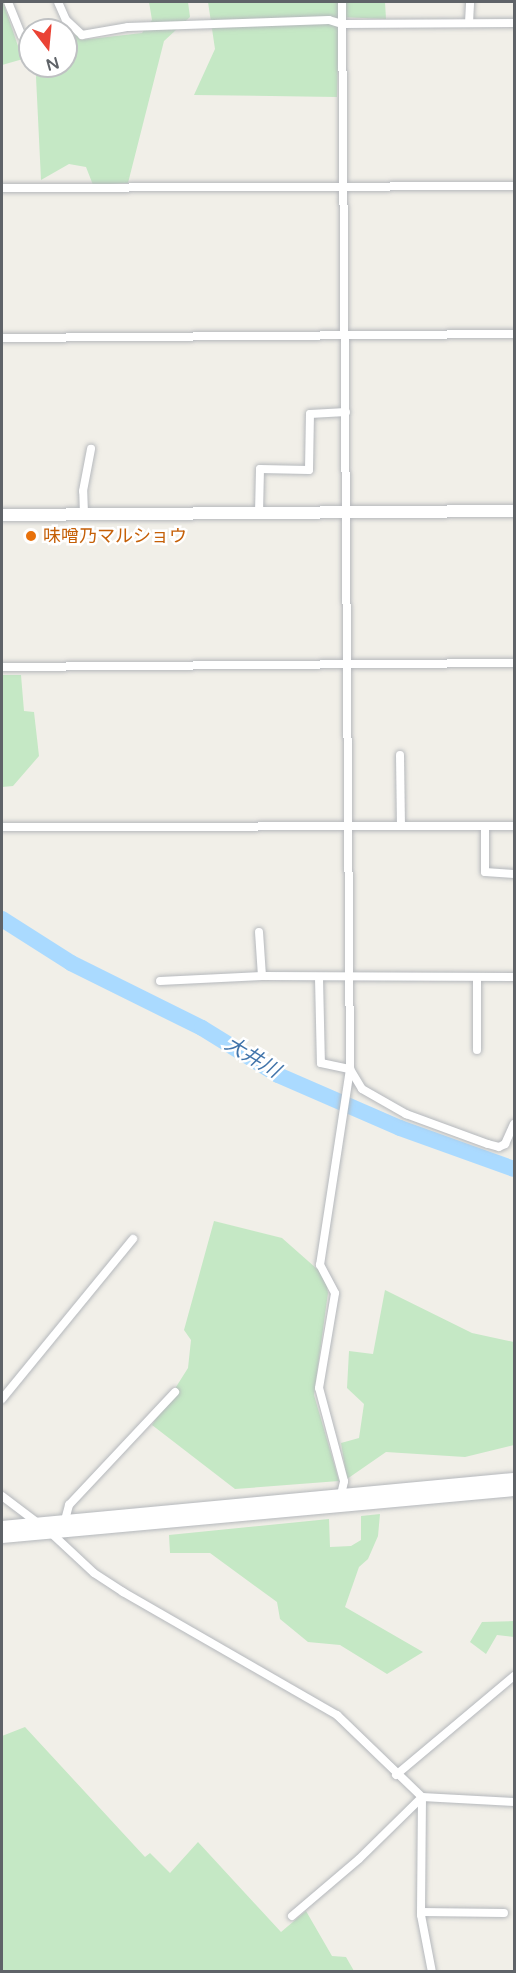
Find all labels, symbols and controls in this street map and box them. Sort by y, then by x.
north arrow [18,18,78,78]
text: N [43,52,61,75]
place label: 味噌乃マルショウ [43,525,187,547]
marker: 味噌乃マルショウ [24,529,38,543]
water label: 大井川 [220,1032,284,1084]

